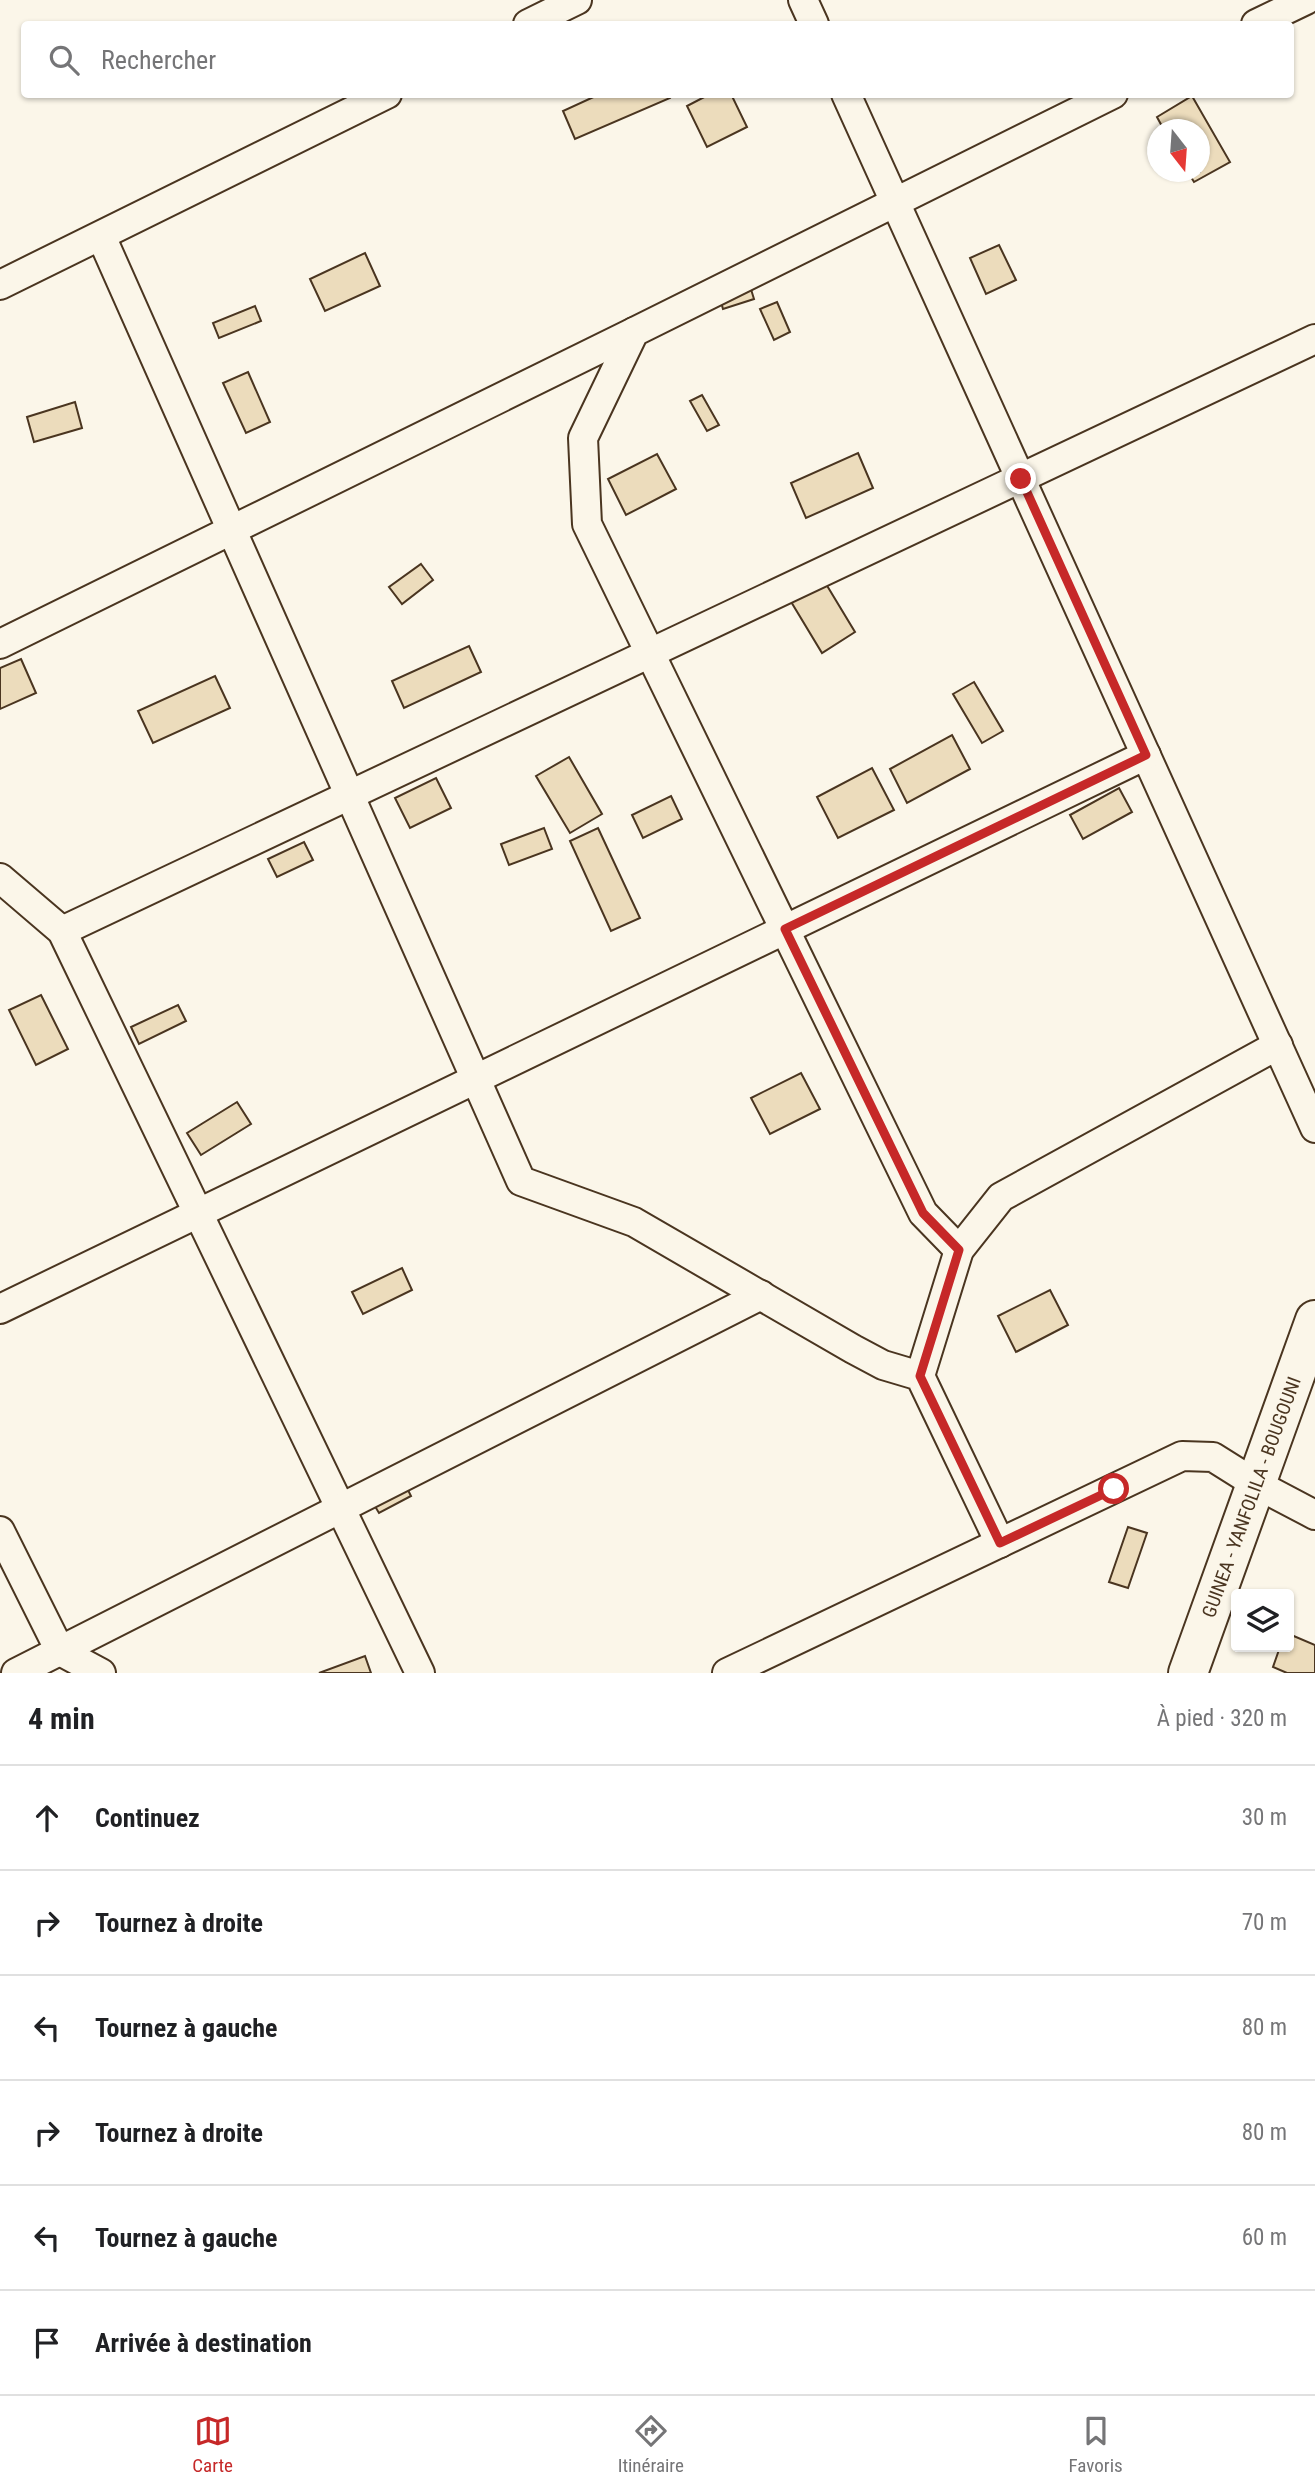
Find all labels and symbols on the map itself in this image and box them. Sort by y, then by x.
north arrow [1147,119,1210,182]
route end [1005,463,1036,494]
street label: GUINEA - YANFOLILA - BOUGOUNI [1197,1374,1306,1621]
route start [1098,1473,1129,1504]

